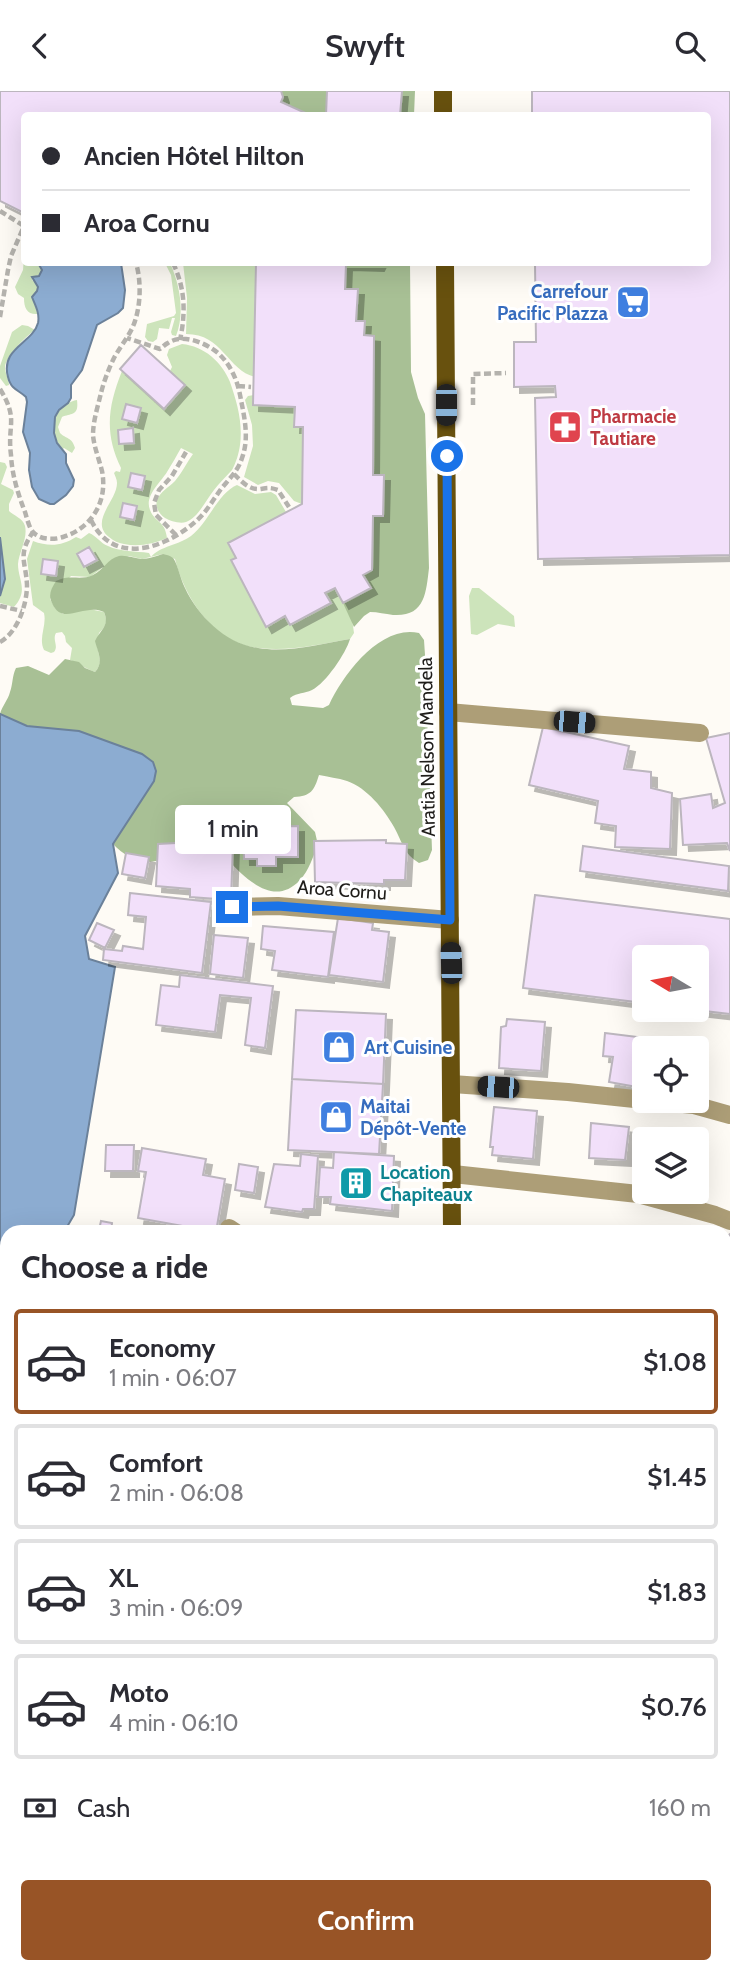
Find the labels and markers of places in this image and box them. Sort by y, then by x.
place label: Carrefour Pacific Plazza [497,280,609,325]
supermarket icon: Carrefour Pacific Plazza [614,283,652,321]
place label: Pharmacie Tautiare [590,405,677,450]
pharmacy icon: Pharmacie Tautiare [546,408,584,446]
shop icon: Art Cuisine [320,1028,358,1066]
place label: Art Cuisine [364,1036,452,1059]
place label: Maitai Dépôt-Vente [360,1095,467,1140]
shop icon: Maitai Dépôt-Vente [317,1098,355,1136]
place label: Location Chapiteaux [380,1161,473,1206]
building icon: Location Chapiteaux [337,1164,375,1202]

